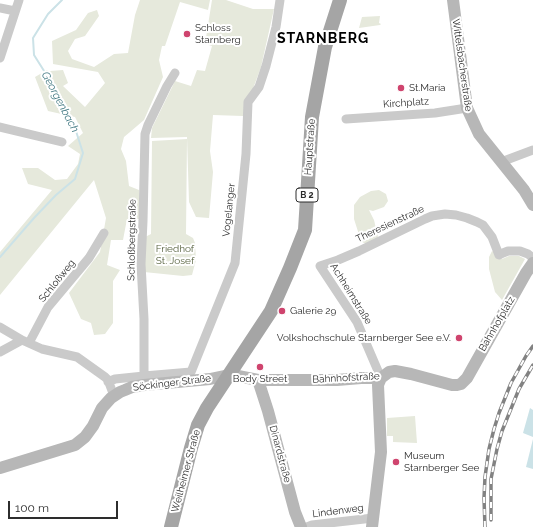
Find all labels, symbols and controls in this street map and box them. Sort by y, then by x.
street label: Wittelsbacherstraße [450,18,474,112]
place label: Schloss Starnberg [195,22,241,46]
marker: Schloss Starnberg [182,29,192,39]
district label: STARNBERG [277,31,369,47]
water label: Georgenbach [38,69,82,135]
place label: St.Maria [409,82,446,94]
marker: St.Maria [396,83,406,93]
street label: Kirchplatz [383,95,429,111]
street label: Hauptstraße [302,118,318,176]
street label: Vogelanger [220,183,238,237]
road number: B 2 [296,188,318,202]
street label: Schloßbergstraße [125,199,139,281]
street label: Theresienstraße [354,203,426,245]
park label: Friedhof St. Josef [156,243,194,266]
street label: Schloßweg [36,257,78,305]
street label: Achheimstraße [327,261,375,327]
street label: Bahnhofplatz [476,294,518,354]
place label: Galerie 29 [290,305,336,317]
marker: Galerie 29 [277,306,287,316]
place label: Volkshochschule Starnberger See e.V. [277,332,451,344]
marker: Volkshochschule Starnberger See e.V. [454,333,464,343]
marker: Body Street [255,362,265,372]
street label: Bahnhofstraße [312,370,380,386]
street label: Söckinger Straße [132,372,212,394]
place label: Body Street [233,373,287,385]
street label: Dinardstraße [267,424,293,484]
street label: Weilheimer Straße [169,428,203,514]
place label: Museum Starnberger See [404,450,479,474]
marker: Museum Starnberger See [391,457,401,467]
scale bar [10,493,120,519]
text: 100 m [15,501,49,515]
street label: Lindenweg [312,502,364,520]

